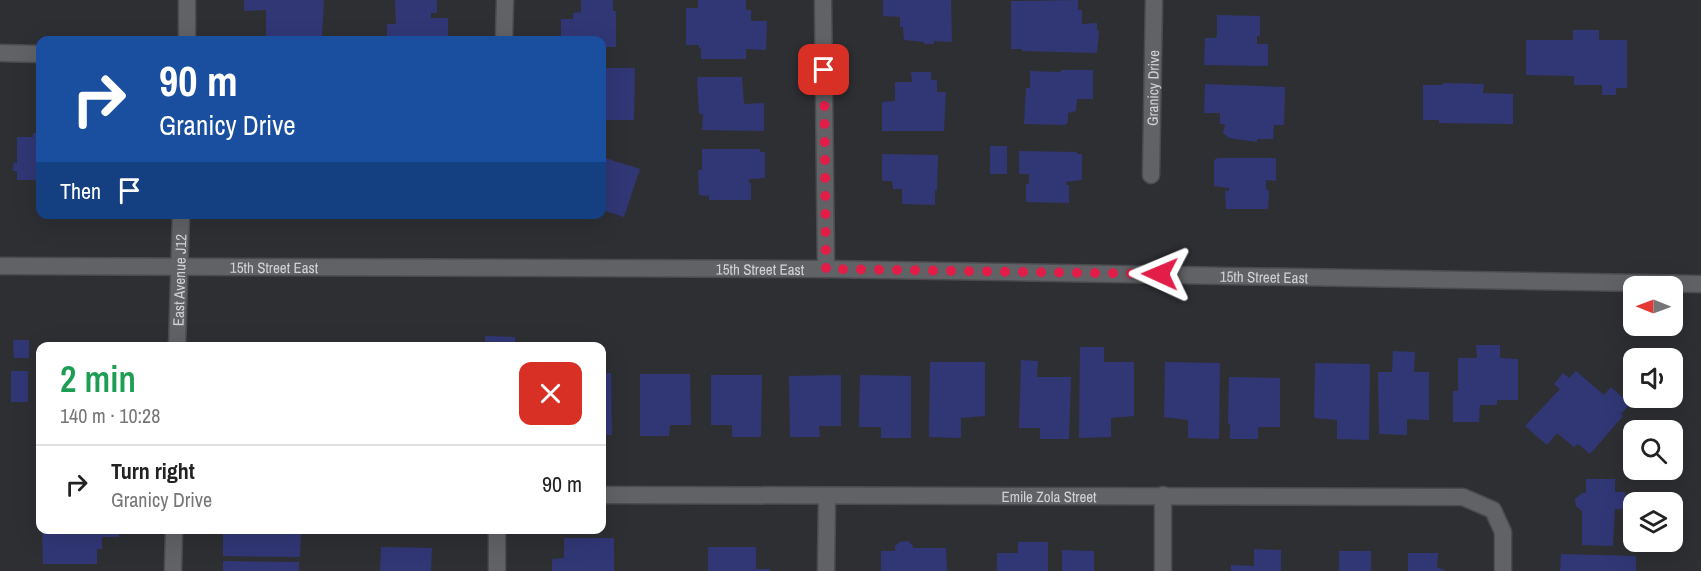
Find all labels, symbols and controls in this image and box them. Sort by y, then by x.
pin [798,44,849,95]
street label: Granicy Drive [1141,50,1164,126]
text: 90 m [159,53,238,109]
icon: arrive [807,53,840,86]
icon: right [60,60,138,138]
text: Granicy Drive [159,107,296,143]
icon: arrive [113,174,146,207]
text: Then [60,176,101,206]
street label: East Avenue J12 [167,233,191,326]
position arrow [1128,242,1192,306]
street label: 15th Street East [230,256,319,278]
street label: 15th Street East [716,258,805,279]
street label: 15th Street East [1220,265,1309,288]
north arrow [1623,276,1683,336]
map controls [1623,276,1683,552]
button: sound [1623,348,1683,408]
text: 2 min [60,355,136,403]
button: close [519,362,582,425]
text: 140 m · 10:28 [60,402,160,429]
button: search [1623,420,1683,480]
text: Turn right [111,456,195,486]
icon: right [60,468,93,501]
text: 90 m [542,469,582,499]
street label: Emile Zola Street [1001,485,1097,507]
text: Granicy Drive [111,486,212,513]
button: layers [1623,492,1683,552]

